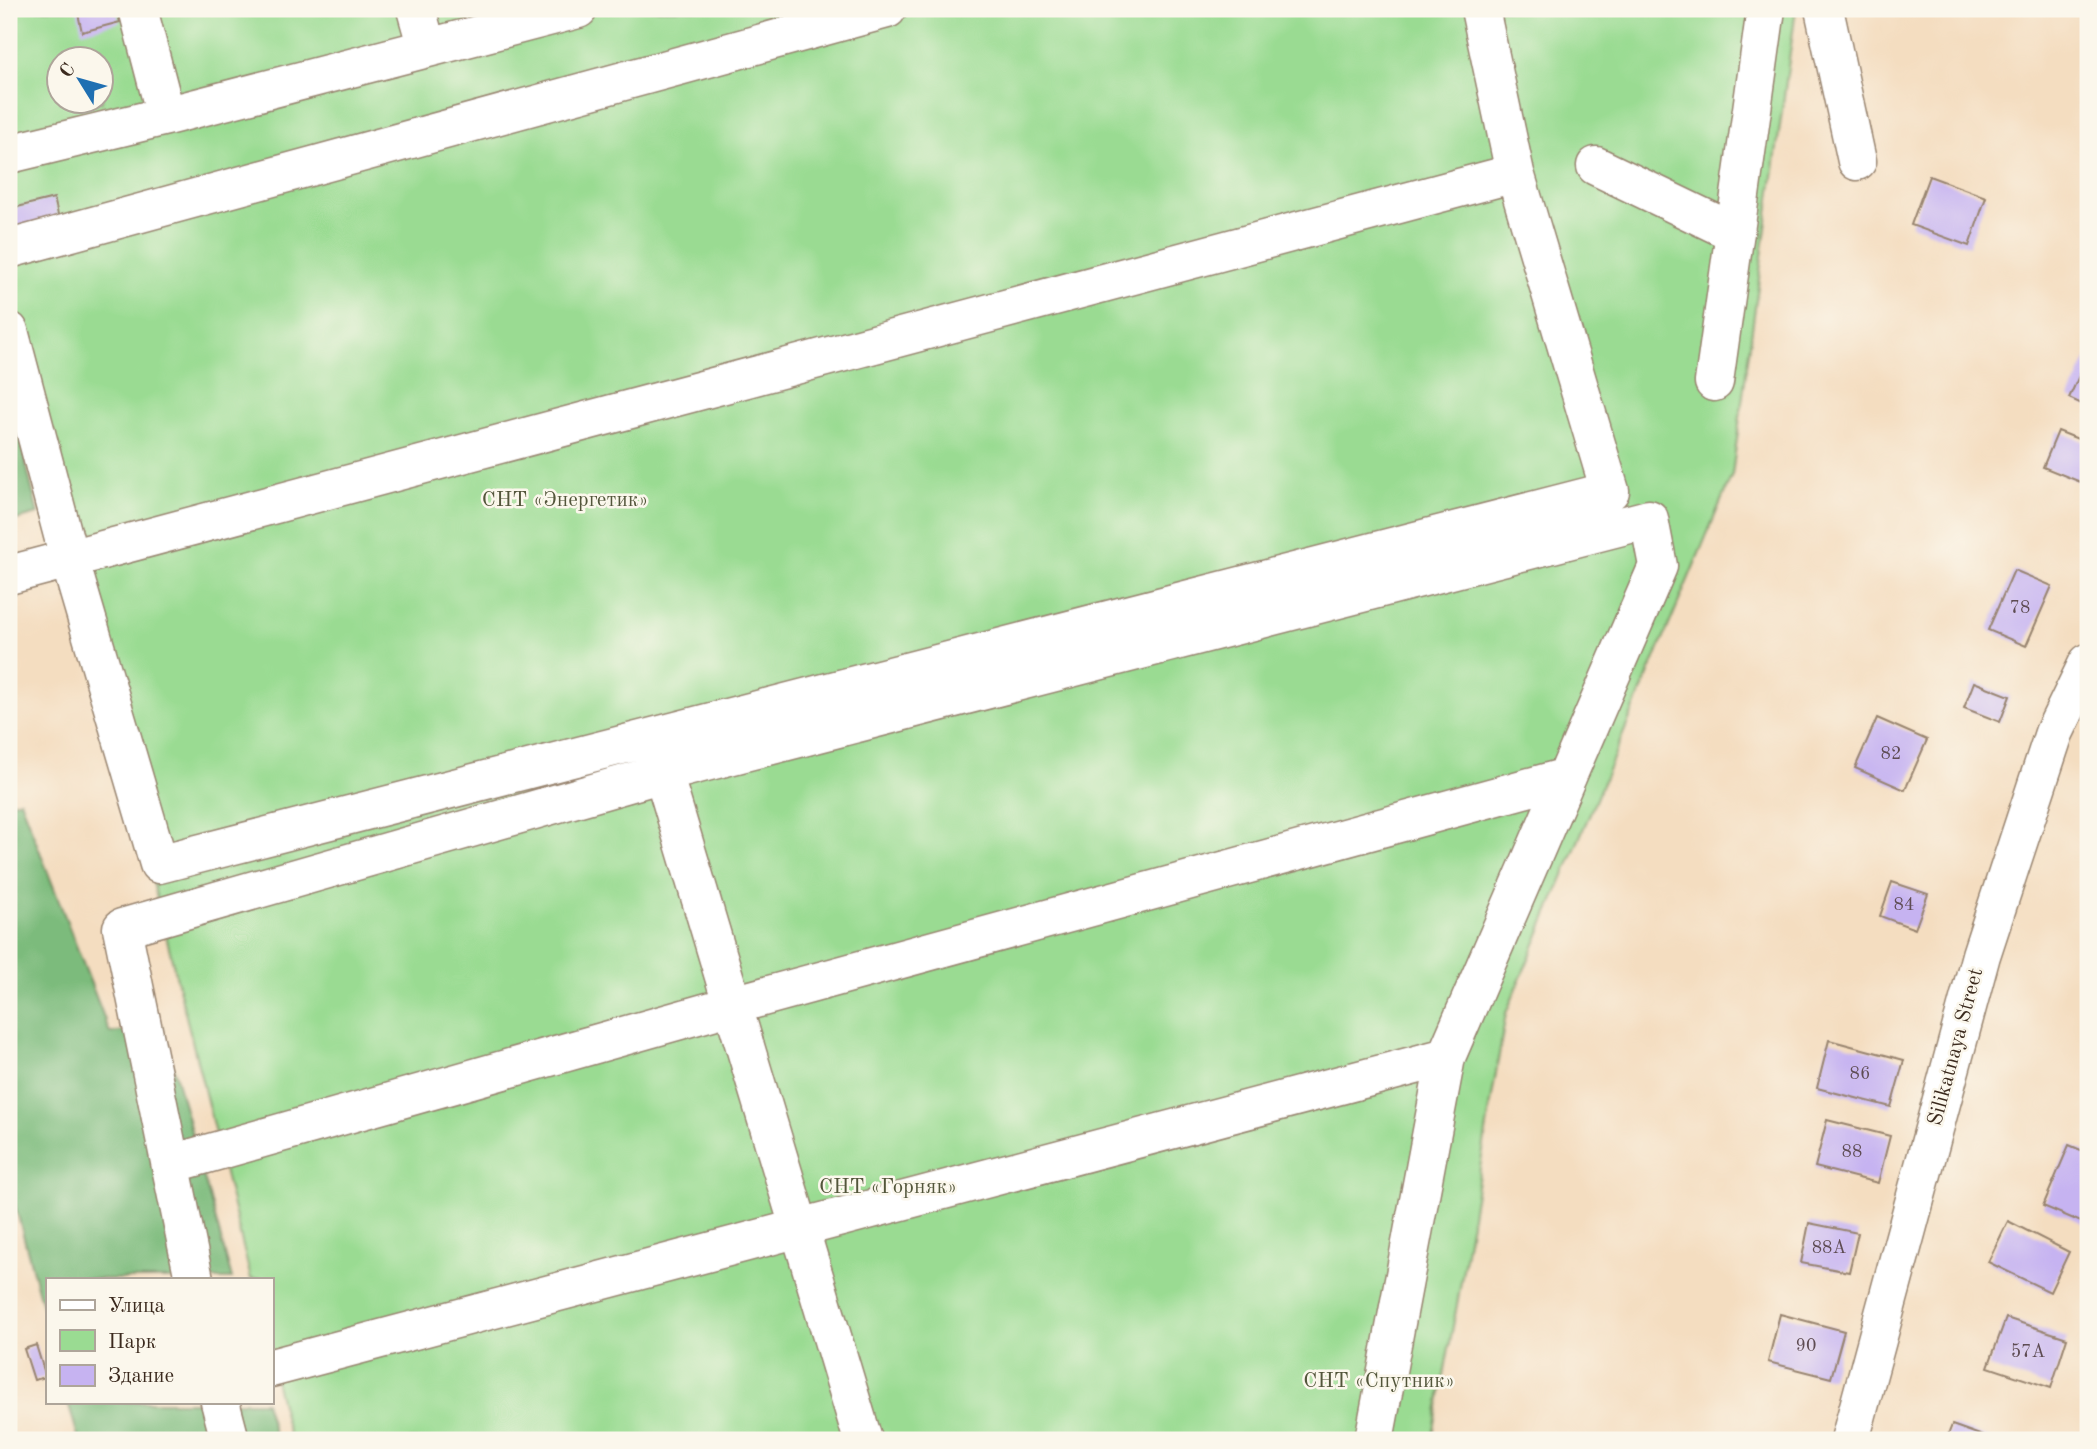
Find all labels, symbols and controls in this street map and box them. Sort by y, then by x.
north arrow [46,46,116,116]
text: С [57,61,80,82]
park label: СНТ «Энергетик» [482,490,648,511]
house number: 78 [2010,599,2030,617]
house number: 82 [1881,745,1901,763]
house number: 84 [1894,896,1914,914]
street label: Silikatnaya Street [1925,966,1987,1128]
house number: 86 [1850,1065,1870,1083]
house number: 88 [1842,1143,1862,1161]
park label: СНТ «Горняк» [819,1177,957,1198]
house number: 88А [1812,1239,1847,1257]
legend [46,1278,273,1404]
text: Улица [108,1296,165,1317]
text: Парк [108,1332,157,1353]
house number: 90 [1796,1337,1816,1355]
house number: 57А [2011,1343,2046,1361]
text: Здание [108,1366,174,1387]
park label: СНТ «Спутник» [1303,1371,1455,1392]

